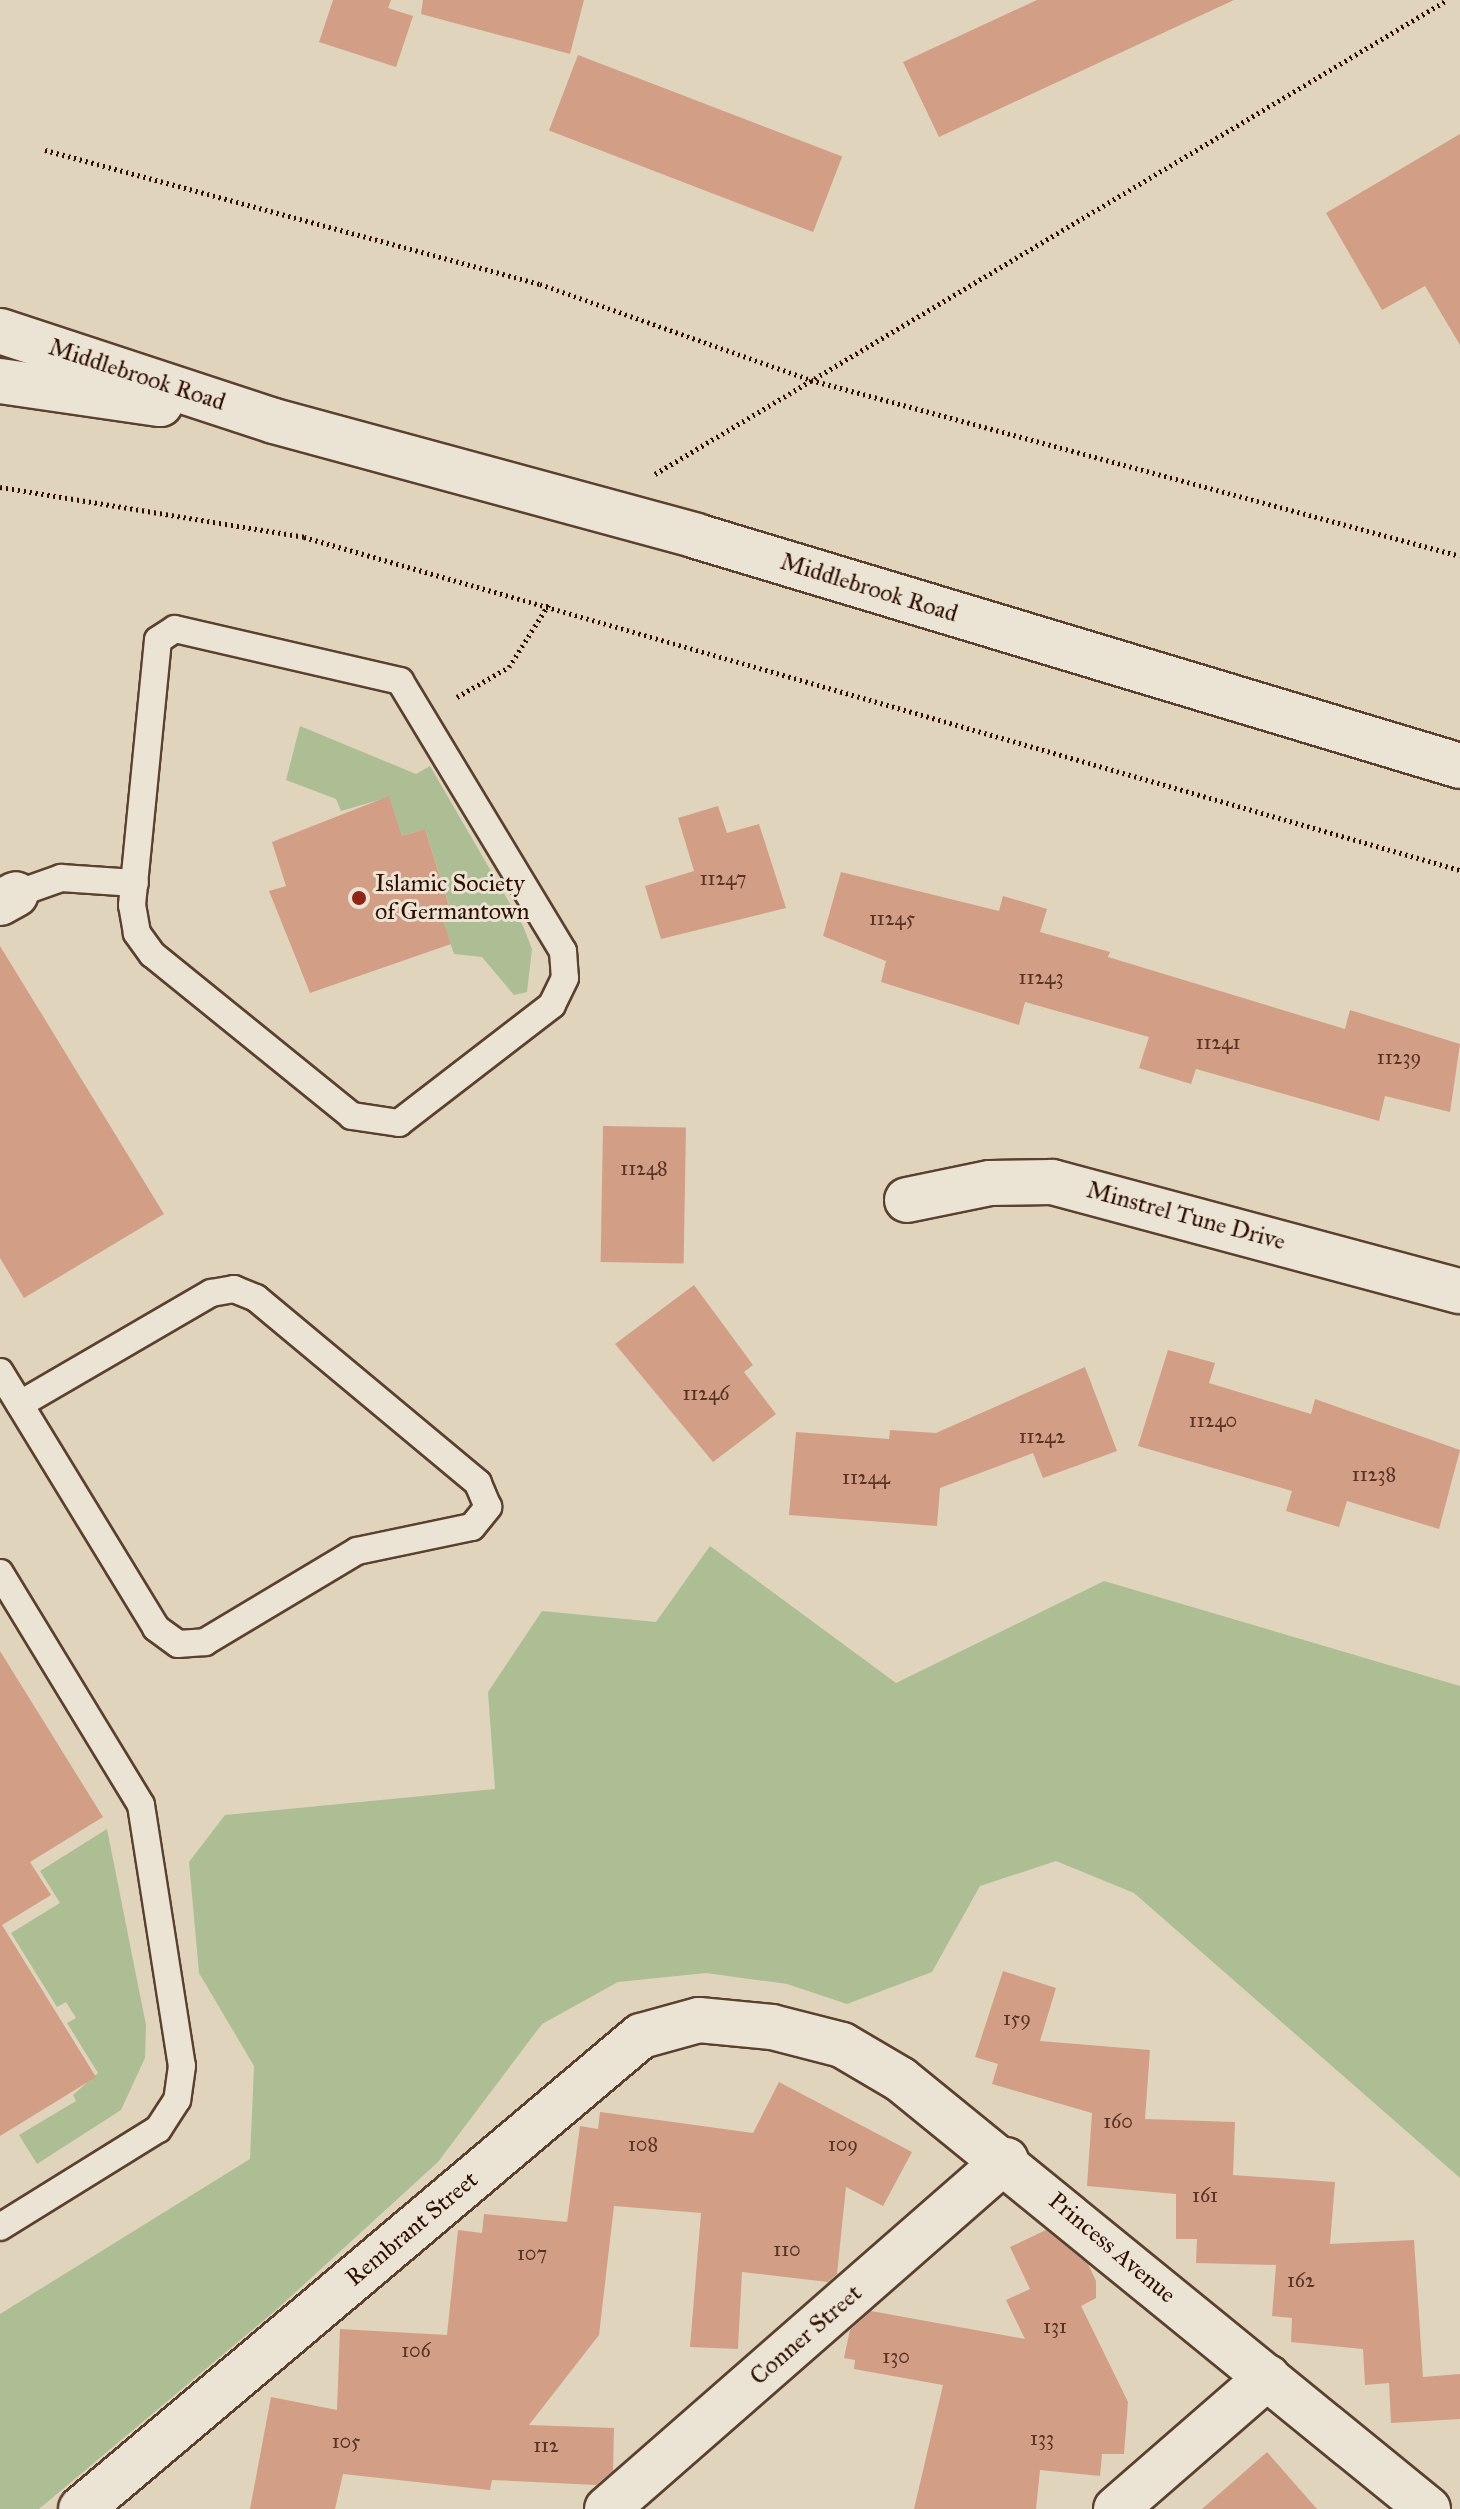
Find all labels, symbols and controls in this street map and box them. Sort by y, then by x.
street label: Middlebrook Road [45,333,229,417]
street label: Middlebrook Road [777,547,961,629]
house number: 11247 [700,866,746,890]
place label: Islamic Society of Germantown [375,870,530,926]
marker: Islamic Society of Germantown [350,889,368,907]
house number: 11245 [869,906,915,930]
house number: 11243 [1019,965,1063,989]
house number: 11241 [1196,1030,1240,1054]
house number: 11239 [1377,1045,1421,1069]
house number: 11248 [620,1156,668,1180]
street label: Minstrel Tune Drive [1083,1176,1289,1256]
house number: 11246 [682,1381,730,1405]
house number: 11240 [1189,1408,1237,1432]
house number: 11242 [1019,1424,1065,1448]
house number: 11238 [1352,1462,1396,1486]
house number: 11244 [842,1465,890,1489]
house number: 159 [1003,2006,1031,2030]
house number: 160 [1103,2109,1133,2133]
house number: 108 [628,2132,658,2156]
house number: 109 [828,2132,858,2156]
street label: Rembrant Street [340,2165,484,2293]
house number: 161 [1192,2183,1218,2207]
street label: Princess Avenue [1043,2186,1181,2310]
house number: 110 [773,2237,801,2261]
house number: 107 [517,2241,547,2265]
house number: 162 [1287,2268,1315,2292]
street label: Conner Street [744,2279,868,2391]
house number: 131 [1043,2314,1067,2338]
house number: 106 [401,2338,431,2362]
house number: 130 [882,2344,910,2368]
house number: 133 [1030,2426,1054,2450]
house number: 105 [332,2429,360,2453]
house number: 112 [533,2433,559,2457]

